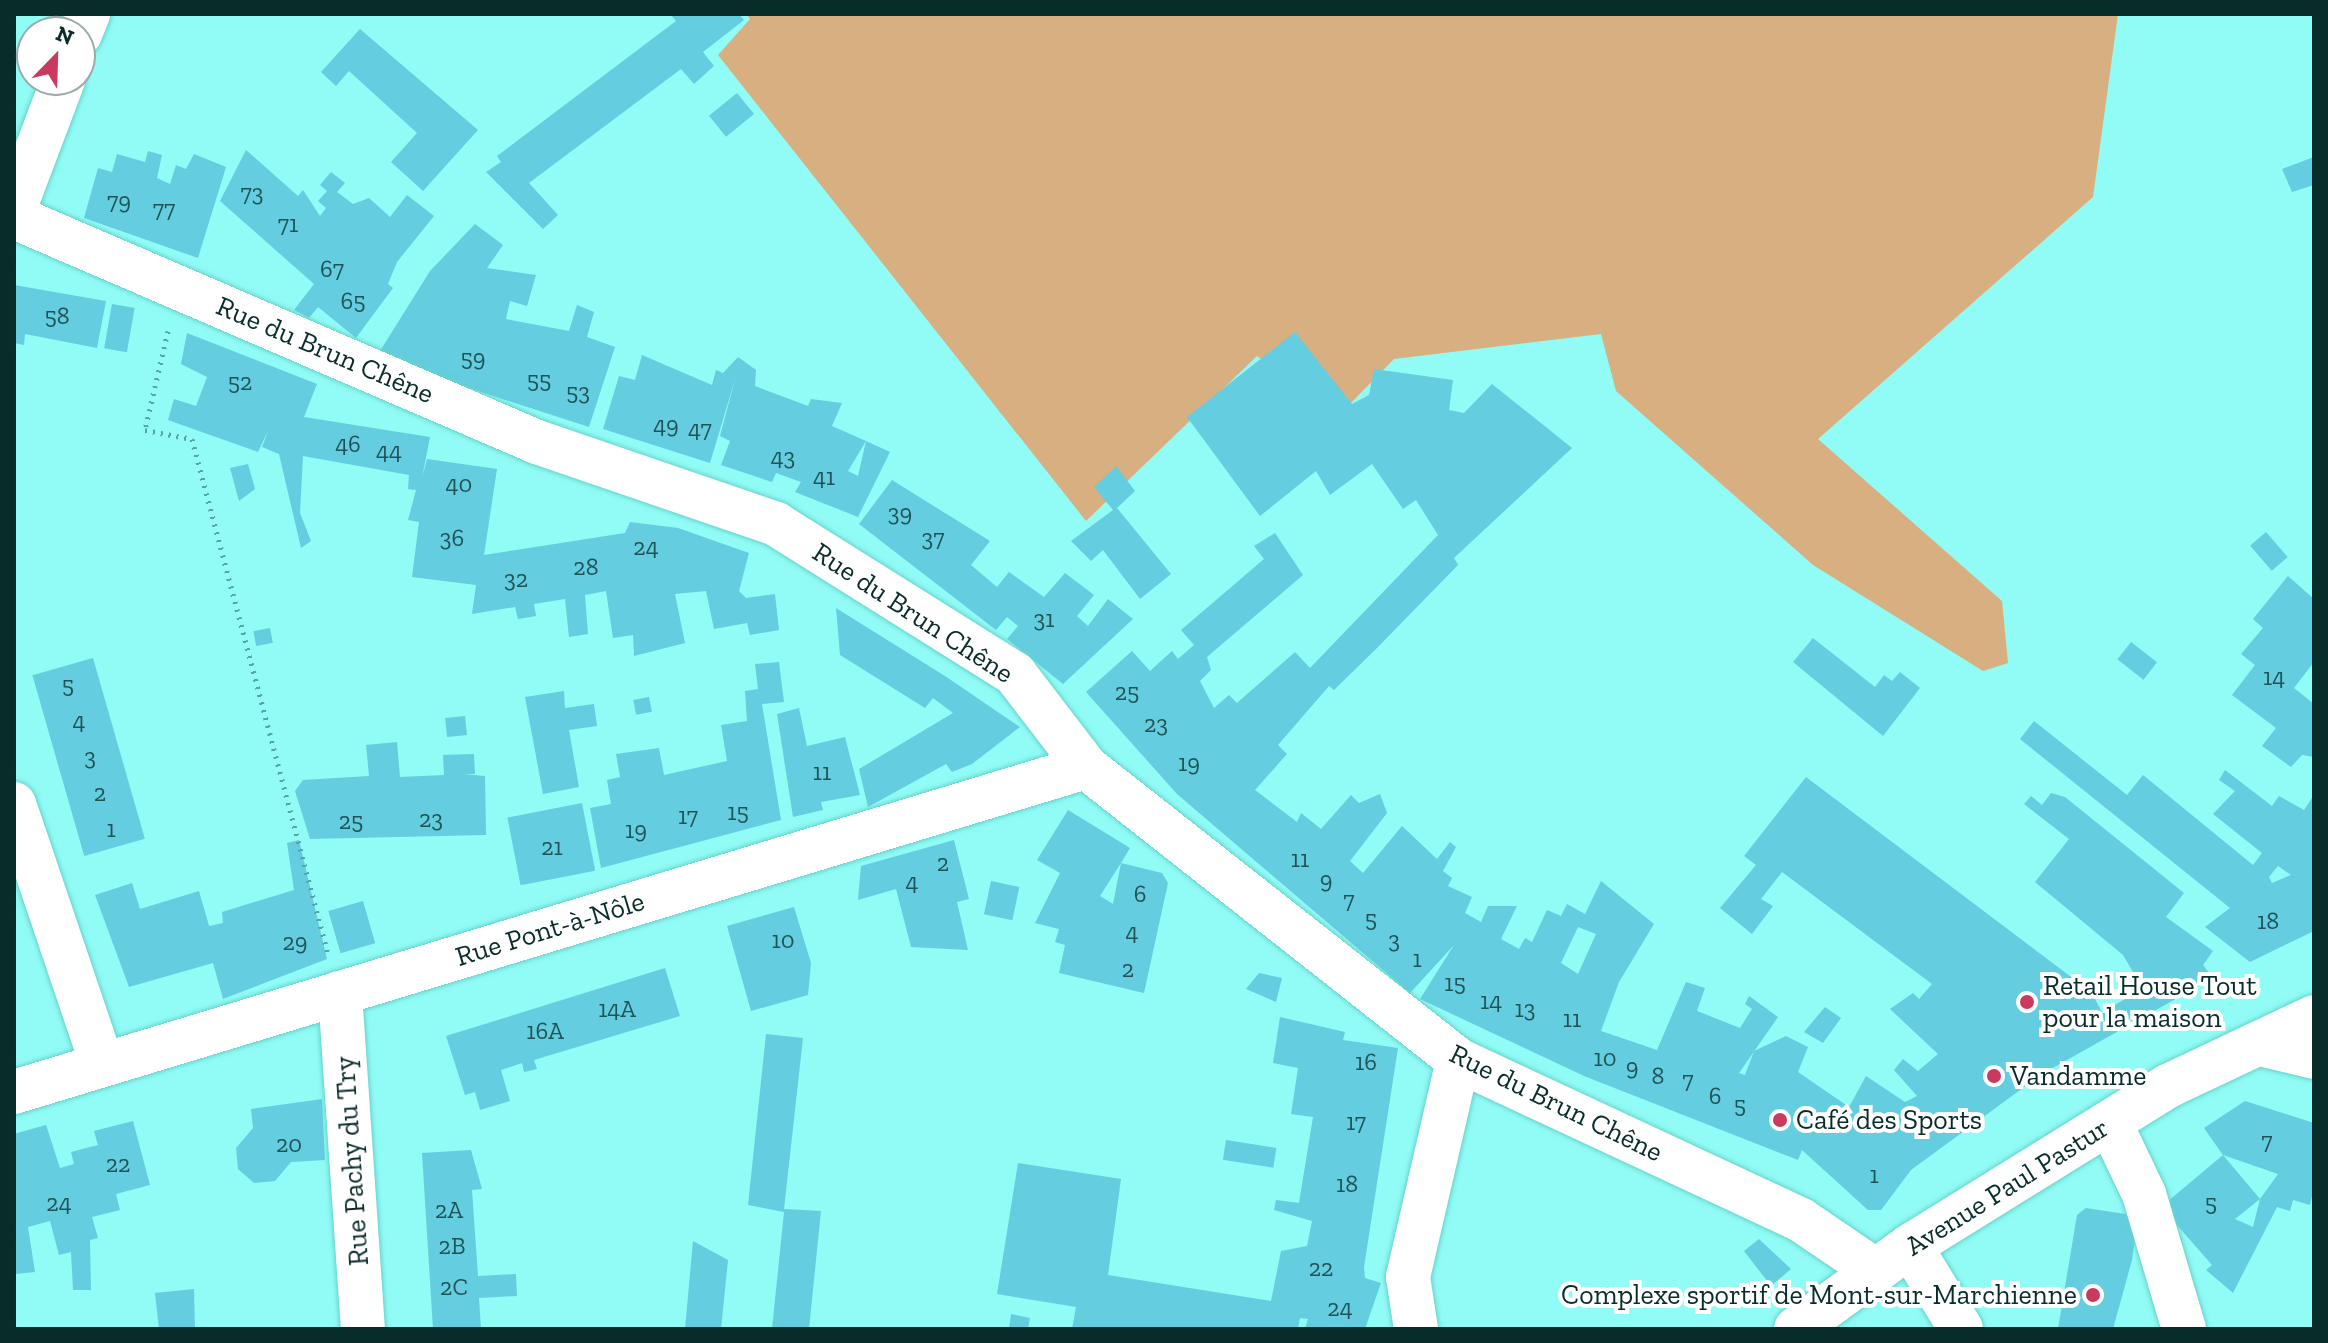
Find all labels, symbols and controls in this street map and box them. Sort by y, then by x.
north arrow [16,16,96,96]
text: N [52,20,78,51]
house number: 73 [240,179,264,207]
house number: 79 [107,187,131,215]
house number: 77 [153,195,175,223]
house number: 71 [278,210,298,238]
house number: 67 [320,255,344,283]
house number: 65 [340,287,366,315]
street label: Rue du Brun Chêne [211,289,439,411]
house number: 58 [44,302,70,330]
house number: 59 [460,344,486,372]
house number: 55 [527,366,551,394]
house number: 52 [228,368,252,396]
house number: 53 [566,378,590,406]
house number: 49 [653,411,679,439]
house number: 47 [688,415,712,443]
house number: 46 [335,430,361,458]
house number: 44 [376,437,402,465]
house number: 43 [771,443,795,471]
house number: 41 [813,463,835,491]
house number: 40 [446,470,472,498]
house number: 39 [888,499,912,527]
house number: 36 [440,524,464,552]
house number: 37 [921,524,945,552]
house number: 24 [633,533,659,561]
street label: Rue du Brun Chêne [806,536,1020,690]
house number: 28 [573,553,599,581]
house number: 32 [504,565,528,593]
house number: 31 [1034,605,1054,633]
house number: 14 [2263,663,2285,691]
house number: 5 [62,671,74,699]
house number: 25 [1115,678,1139,706]
house number: 4 [73,707,85,735]
house number: 23 [1144,710,1168,738]
house number: 3 [84,743,96,771]
house number: 19 [1178,749,1200,777]
house number: 11 [813,758,831,786]
house number: 2 [94,779,106,807]
house number: 15 [727,798,749,826]
house number: 17 [678,802,698,830]
house number: 23 [419,805,443,833]
house number: 25 [339,807,363,835]
house number: 1 [106,815,116,843]
house number: 19 [625,816,647,844]
house number: 21 [541,833,563,861]
house number: 11 [1291,845,1309,873]
house number: 2 [937,849,949,877]
house number: 9 [1320,866,1332,894]
house number: 4 [906,868,918,896]
house number: 6 [1134,880,1146,908]
street label: Rue Pont-à-Nôle [452,884,648,974]
house number: 7 [1343,886,1355,914]
house number: 5 [1365,905,1377,933]
house number: 18 [2257,907,2279,935]
house number: 4 [1126,918,1138,946]
house number: 10 [771,926,795,954]
house number: 3 [1388,926,1400,954]
house number: 29 [282,928,308,956]
house number: 1 [1412,945,1422,973]
house number: 2 [1122,955,1134,983]
house number: 15 [1444,969,1466,997]
place label: Retail House Tout pour la maison [2043,969,2257,1035]
house number: 14 [1480,987,1502,1015]
marker: Retail House Tout pour la maison [2018,993,2036,1011]
house number: 14A [598,995,636,1023]
house number: 13 [1515,995,1535,1023]
house number: 11 [1563,1005,1581,1033]
house number: 16A [526,1017,564,1045]
street label: Rue du Brun Chêne [1444,1037,1668,1169]
house number: 10 [1593,1044,1617,1072]
house number: 16 [1355,1048,1377,1076]
house number: 9 [1626,1053,1638,1081]
street label: Rue Pachy du Try [328,1055,376,1267]
place label: Vandamme [2010,1059,2146,1093]
house number: 8 [1652,1062,1664,1090]
house number: 7 [1682,1066,1694,1094]
marker: Vandamme [1985,1067,2003,1085]
house number: 6 [1709,1082,1721,1110]
house number: 5 [1734,1091,1746,1119]
place label: Café des Sports [1796,1103,1982,1137]
house number: 17 [1346,1108,1366,1136]
marker: Café des Sports [1771,1111,1789,1129]
street label: Avenue Paul Pastur [1899,1111,2115,1263]
house number: 7 [2261,1127,2273,1155]
house number: 20 [276,1130,302,1158]
house number: 22 [106,1150,130,1178]
house number: 1 [1869,1161,1879,1189]
house number: 18 [1336,1170,1358,1198]
house number: 24 [46,1189,72,1217]
house number: 5 [2205,1189,2217,1217]
house number: 2A [435,1196,463,1224]
house number: 2B [439,1232,465,1260]
house number: 22 [1309,1254,1333,1282]
house number: 2C [440,1273,468,1301]
place label: Complexe sportif de Mont-sur-Marchienne [1561,1278,2077,1312]
marker: Complexe sportif de Mont-sur-Marchienne [2084,1286,2102,1304]
house number: 24 [1327,1294,1353,1322]

